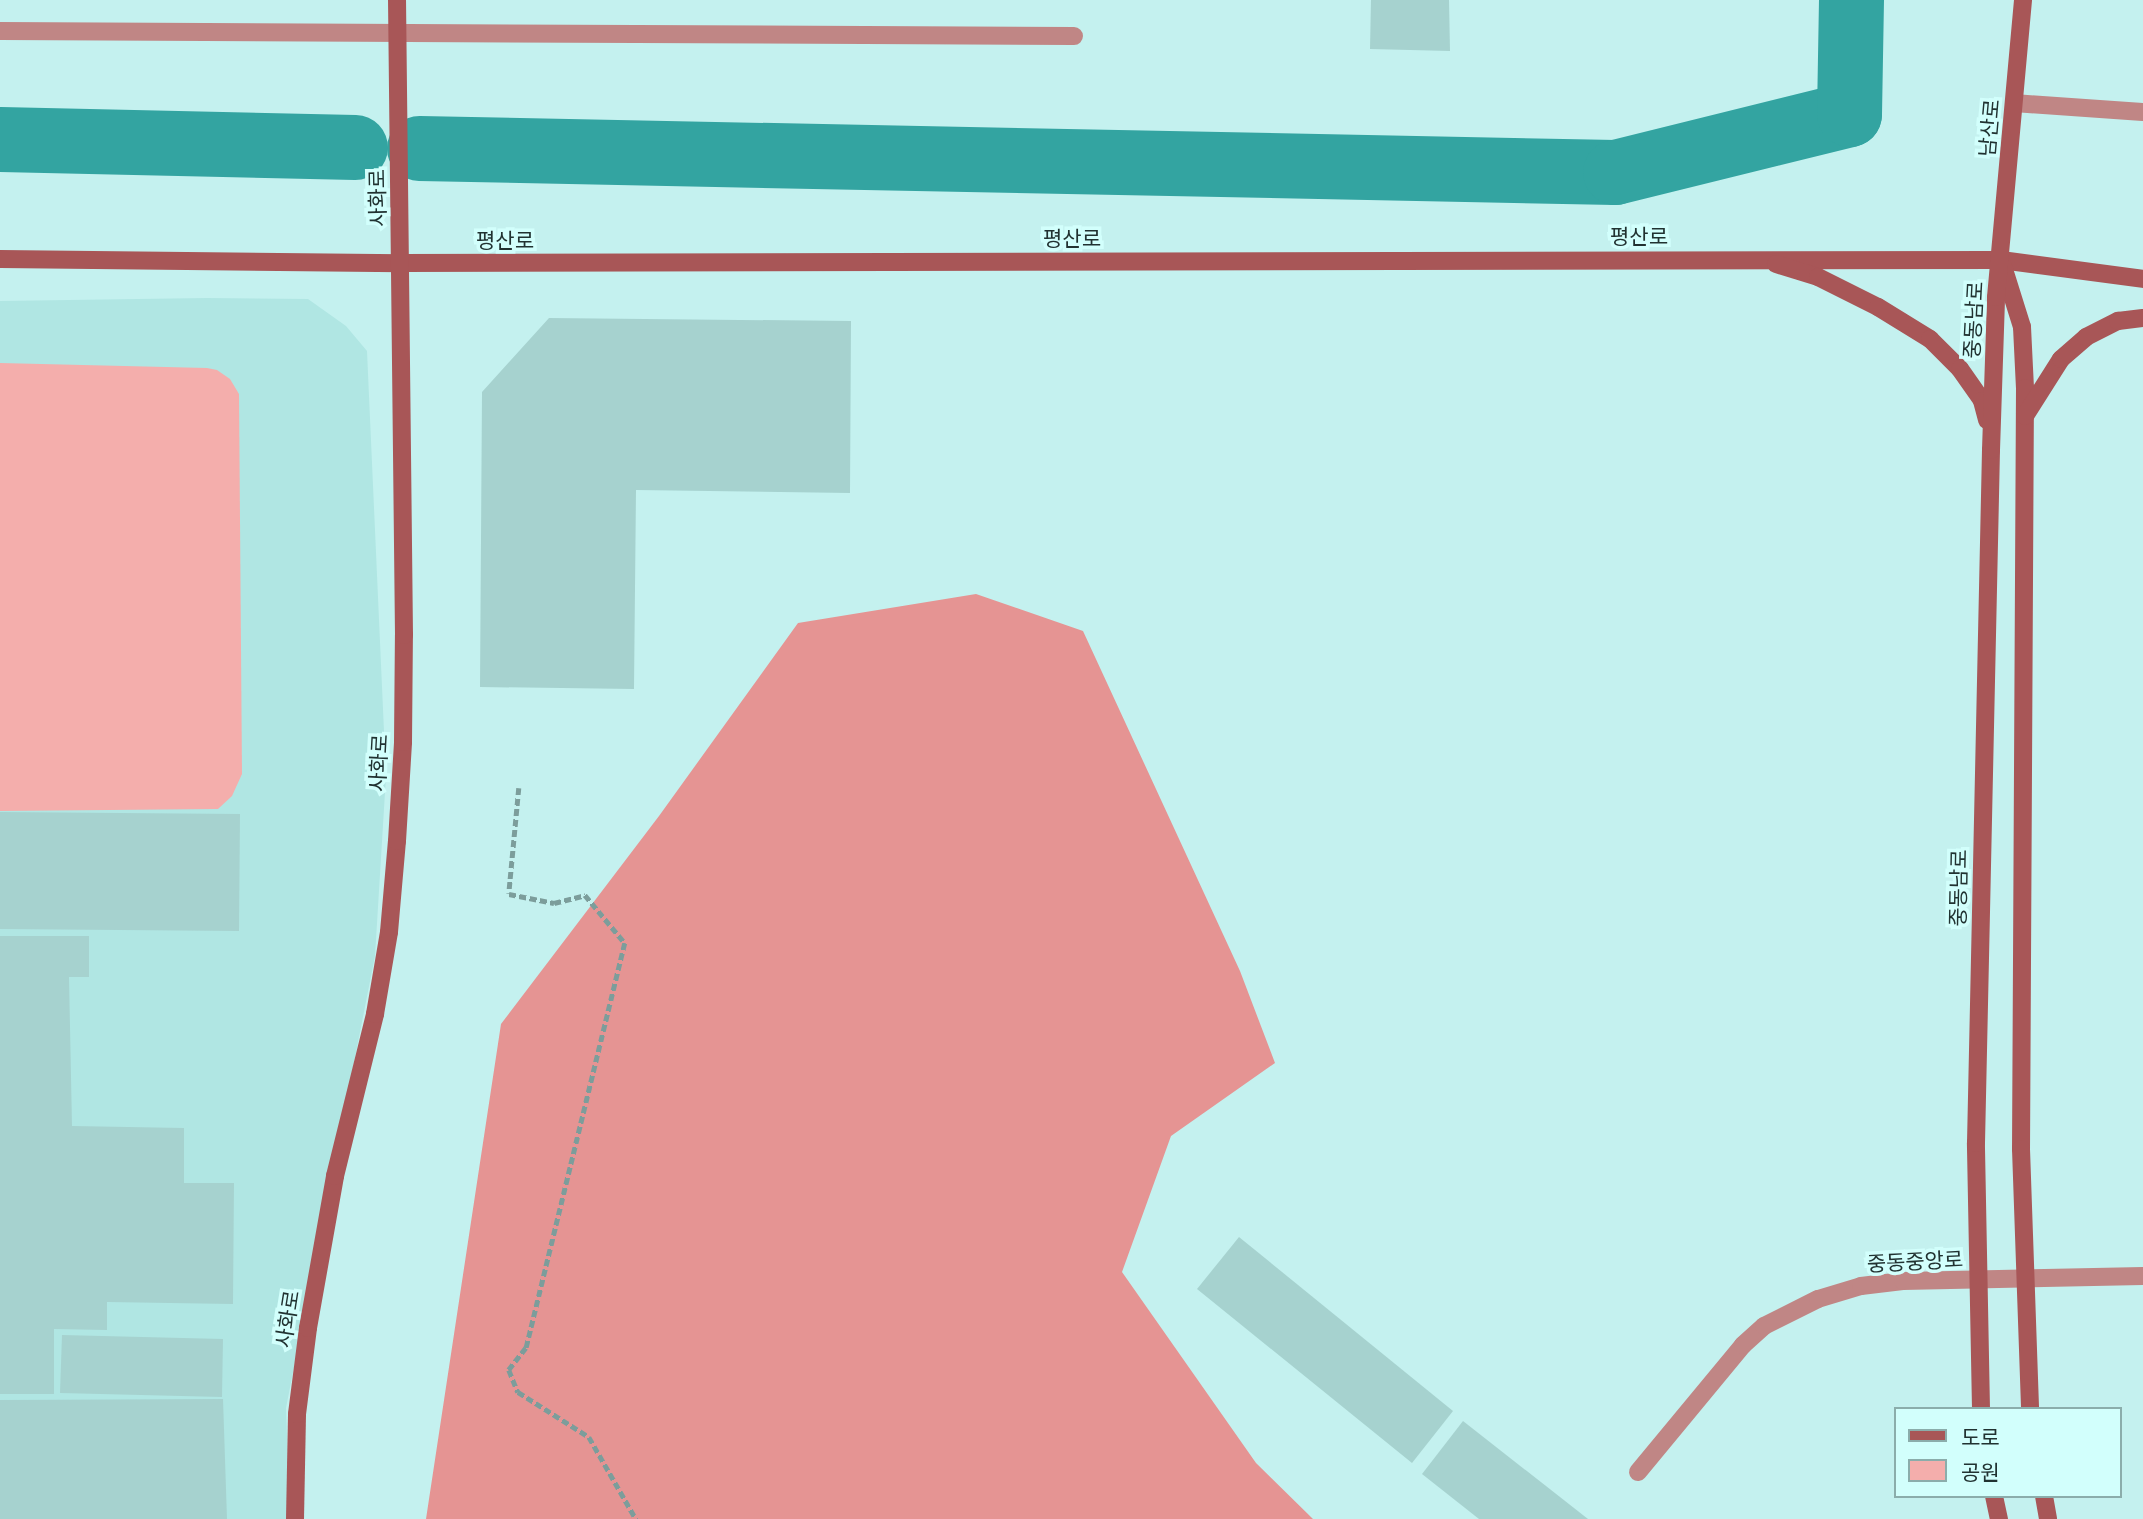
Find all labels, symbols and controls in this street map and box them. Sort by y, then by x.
street label: 남산로 [1974,98,2004,158]
street label: 사화로 [364,169,390,227]
street label: 평산로 [1610,223,1668,249]
street label: 평산로 [1043,225,1101,251]
street label: 평산로 [476,227,534,253]
street label: 중동남로 [1958,281,1988,359]
street label: 사화로 [364,733,392,793]
street label: 중동남로 [1945,849,1971,927]
street label: 중동중앙로 [1866,1246,1964,1276]
street label: 사화로 [270,1288,304,1350]
legend [1895,1407,2122,1498]
text: 도로 [1961,1425,2000,1449]
text: 공원 [1961,1460,2000,1484]

